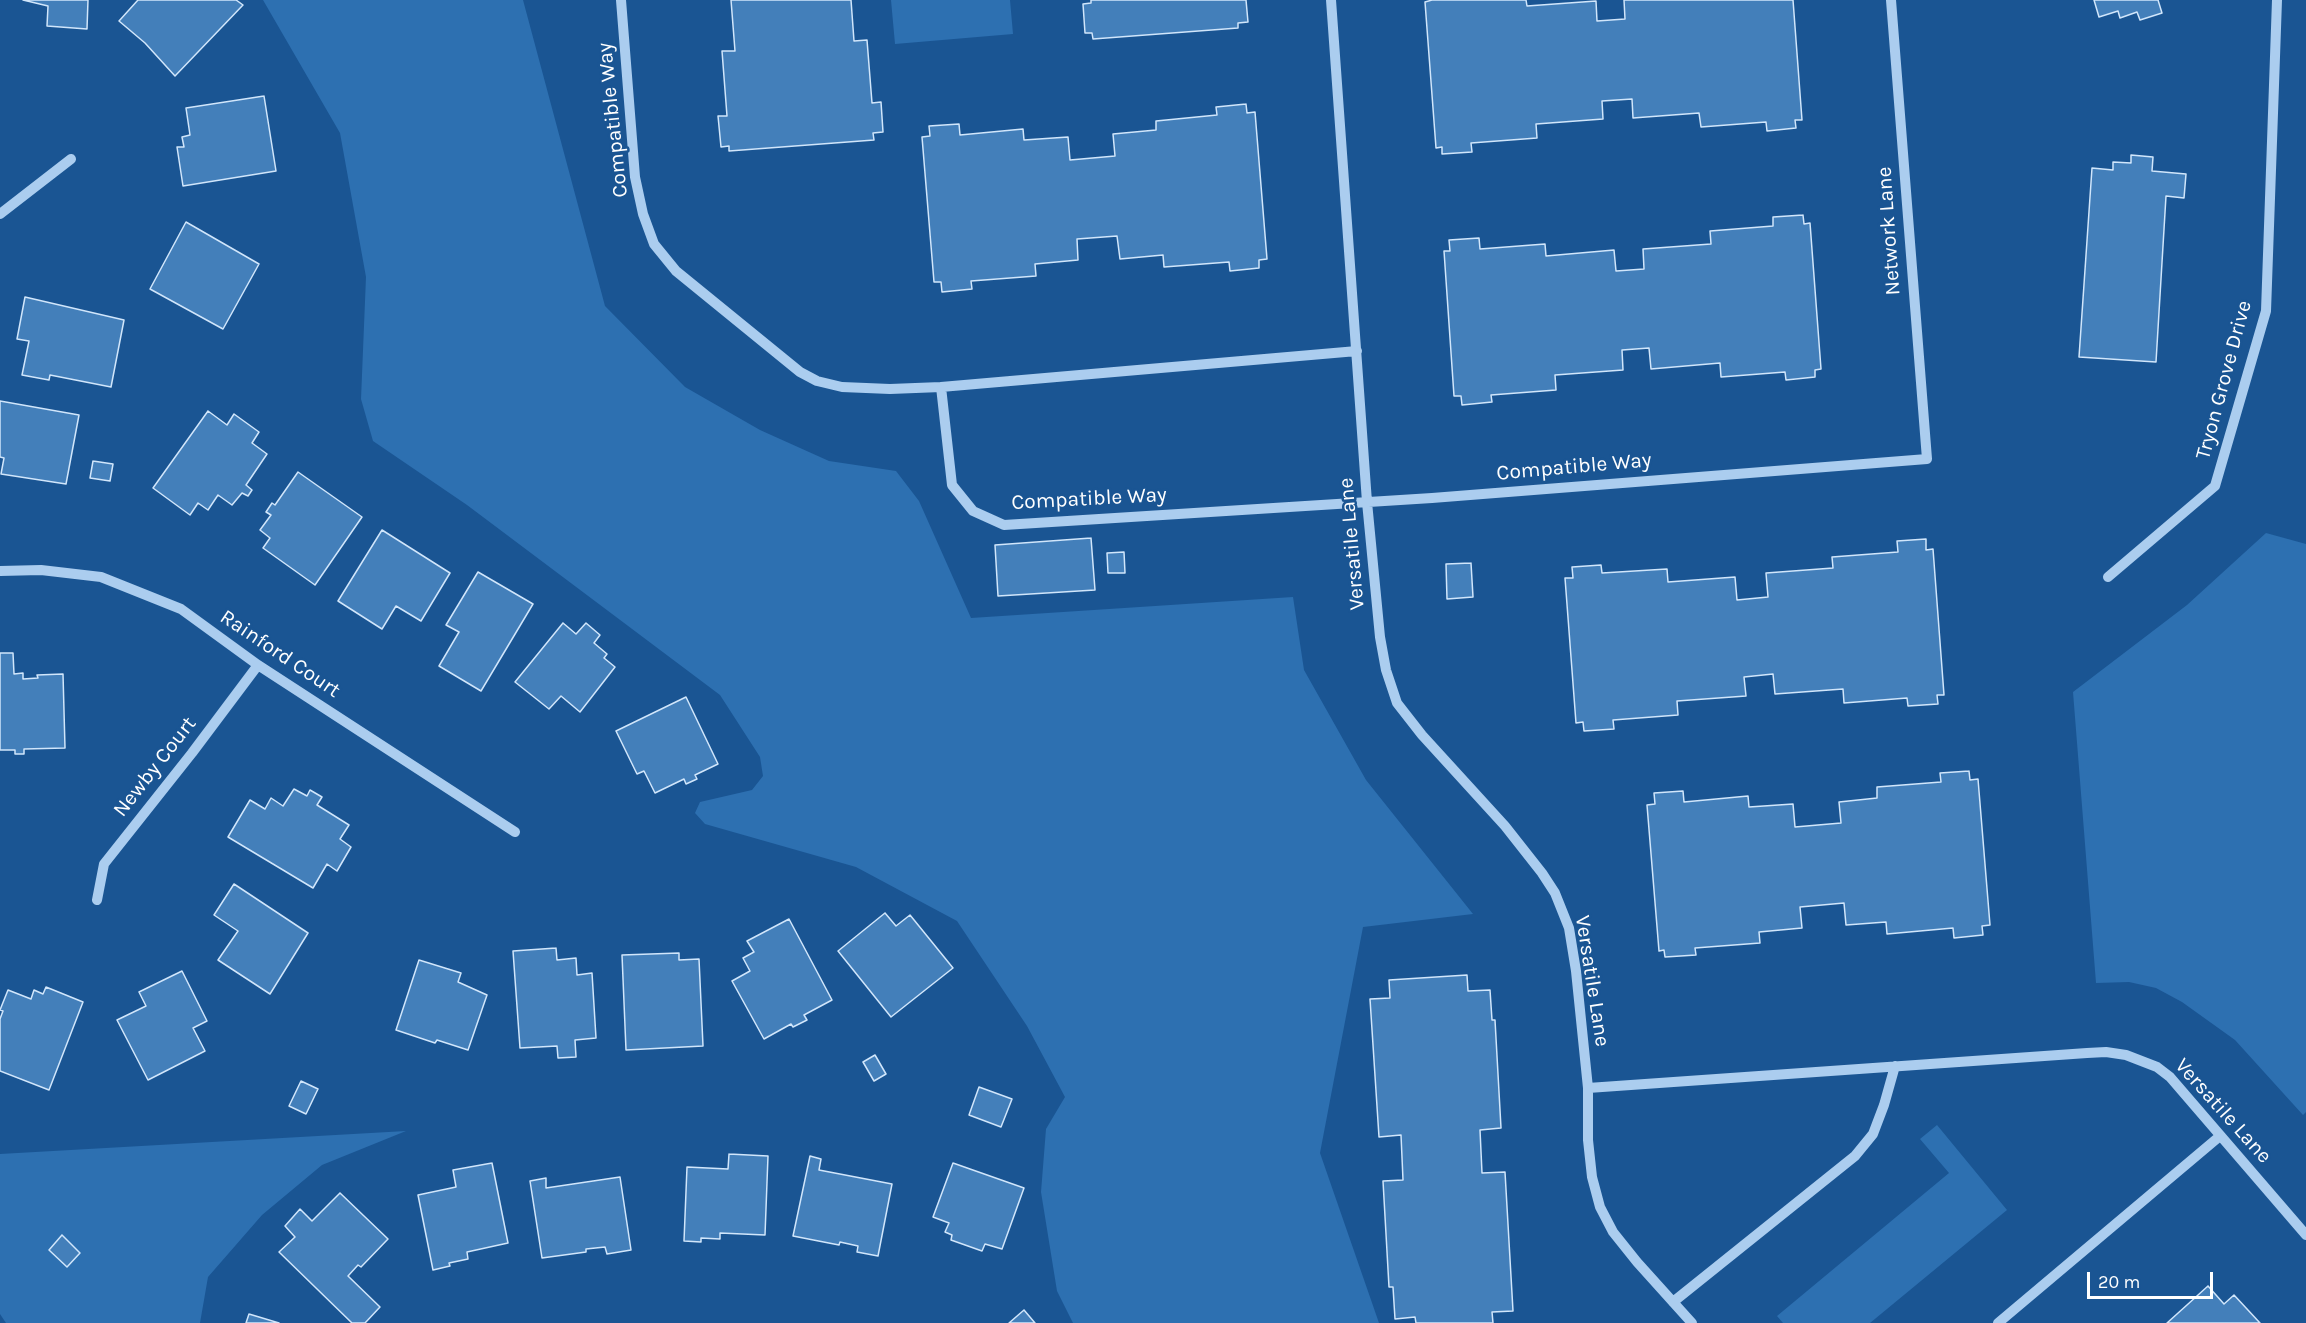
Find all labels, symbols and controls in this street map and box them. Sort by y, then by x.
street label: Compatible Way [592,41,634,199]
street label: Network Lane [1872,166,1906,296]
street label: Tryon Grove Drive [2191,298,2257,462]
street label: Compatible Way [1495,448,1653,486]
street label: Versatile Lane [1334,477,1370,611]
street label: Compatible Way [1011,482,1167,516]
street label: Rainford Court [215,605,345,703]
street label: Newby Court [108,712,202,822]
street label: Versatile Lane [1569,913,1615,1049]
street label: Versatile Lane [2169,1053,2277,1169]
scale bar [2090,1260,2216,1298]
text: 20 m [2098,1271,2140,1293]

